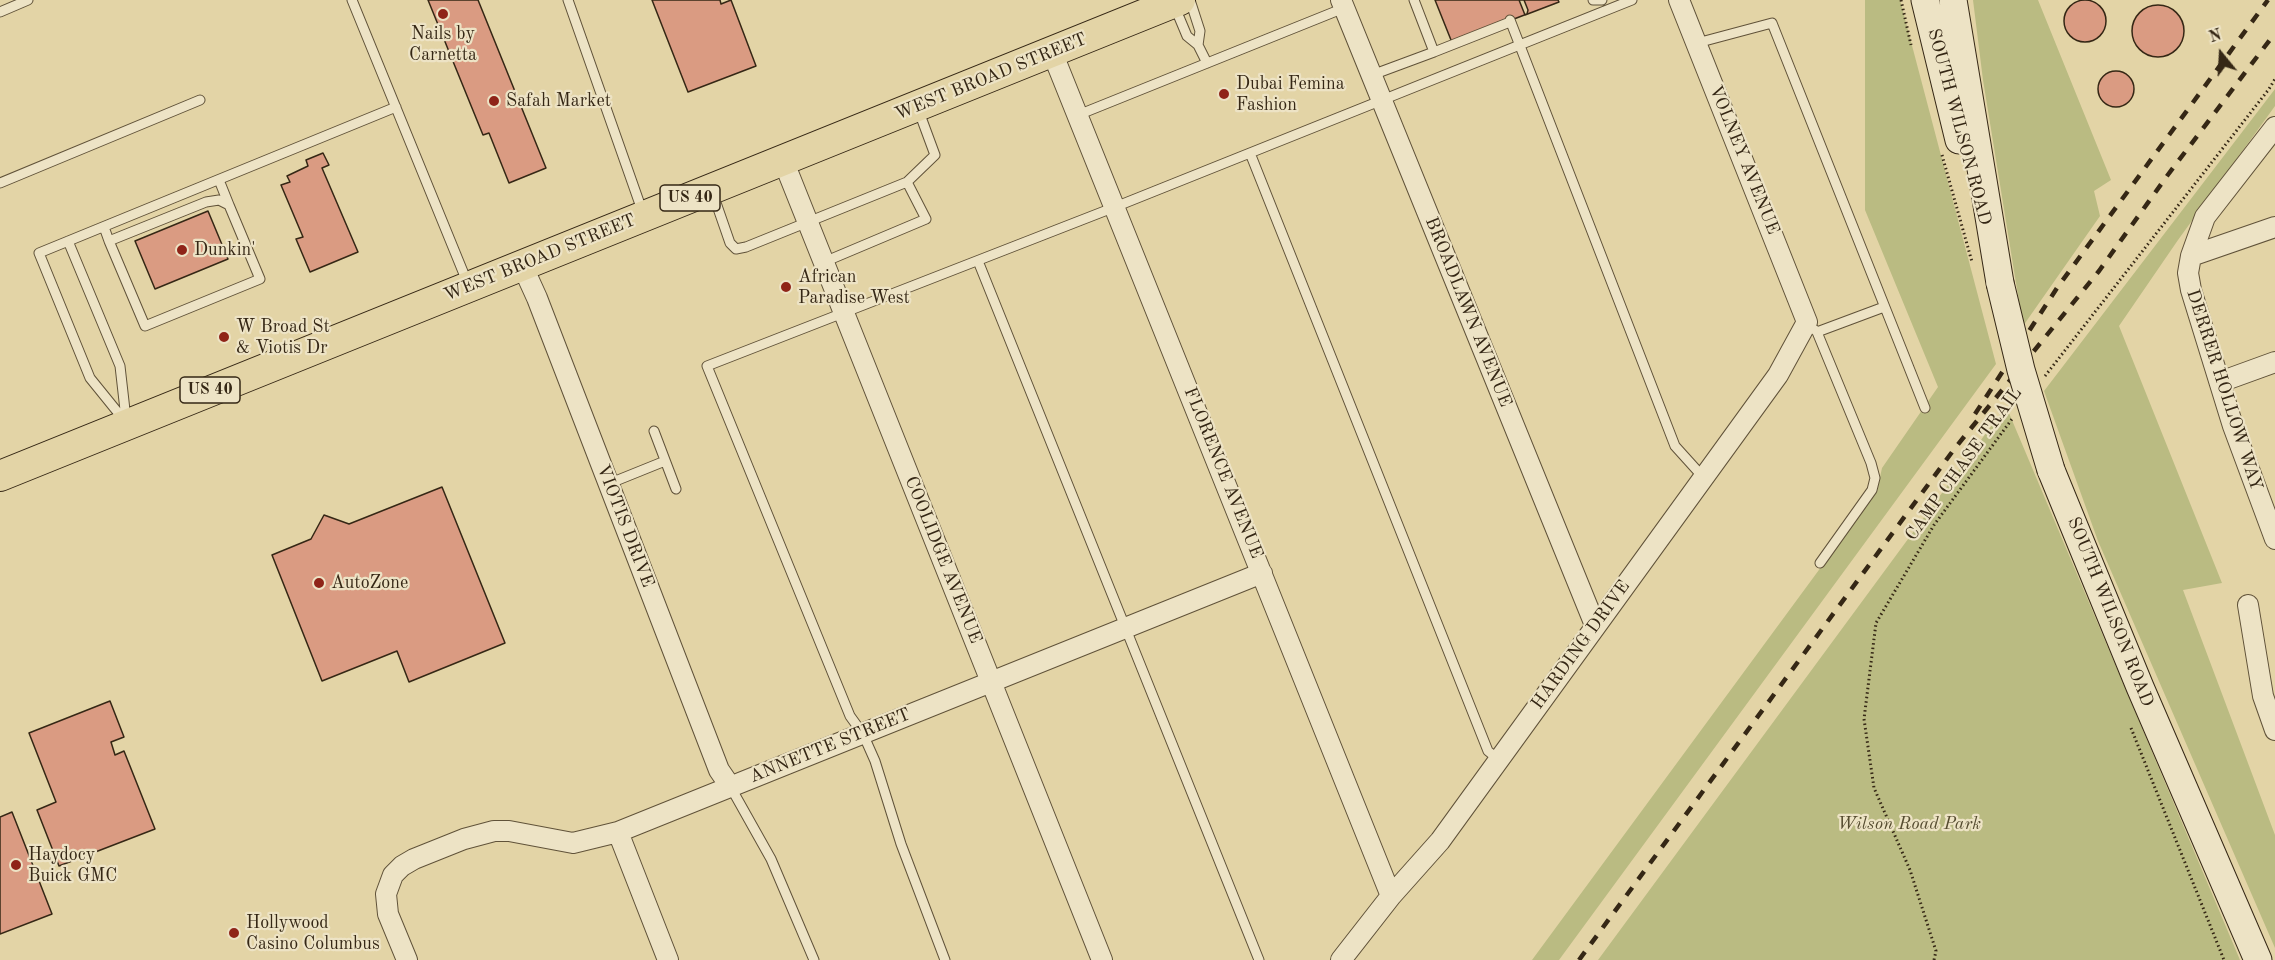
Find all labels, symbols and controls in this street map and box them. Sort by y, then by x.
marker: Nails by Carnetta [436,7,450,21]
place label: Nails by Carnetta [409,23,477,66]
north arrow [2191,24,2251,84]
street label: SOUTH WILSON ROAD [1922,26,1996,228]
text: N [2207,27,2224,46]
street label: WEST BROAD STREET [892,29,1090,125]
place label: Dubai Femina Fashion [1236,73,1345,116]
street label: VOLNEY AVENUE [1704,82,1784,238]
marker: Dubai Femina Fashion [1217,87,1231,101]
place label: Safah Market [506,90,611,112]
marker: Safah Market [487,94,501,108]
road number: US 40 [660,185,720,211]
street label: WEST BROAD STREET [441,210,639,306]
street label: BROADLAWN AVENUE [1420,214,1516,410]
place label: Dunkin' [194,239,256,261]
marker: Dunkin' [175,243,189,257]
place label: African Paradise West [798,266,910,308]
marker: African Paradise West [779,280,793,294]
street label: DERRER HOLLOW WAY [2181,287,2267,493]
place label: W Broad St & Viotis Dr [236,316,330,358]
marker: W Broad St & Viotis Dr [217,330,231,344]
road number: US 40 [180,377,240,403]
street label: CAMP CHASE TRAIL [1901,383,2027,545]
street label: FLORENCE AVENUE [1179,384,1267,562]
street label: VIOTIS DRIVE [592,461,658,591]
street label: COOLIDGE AVENUE [900,473,986,647]
street label: SOUTH WILSON ROAD [2062,514,2158,710]
place label: AutoZone [331,572,408,594]
marker: AutoZone [312,576,326,590]
street label: HARDING DRIVE [1527,576,1635,714]
street label: ANNETTE STREET [746,704,914,788]
park label: Wilson Road Park [1837,813,1981,835]
place label: Haydocy Buick GMC [28,844,117,886]
marker: Haydocy Buick GMC [9,858,23,872]
place label: Hollywood Casino Columbus [246,912,380,954]
marker: Hollywood Casino Columbus [227,926,241,940]

